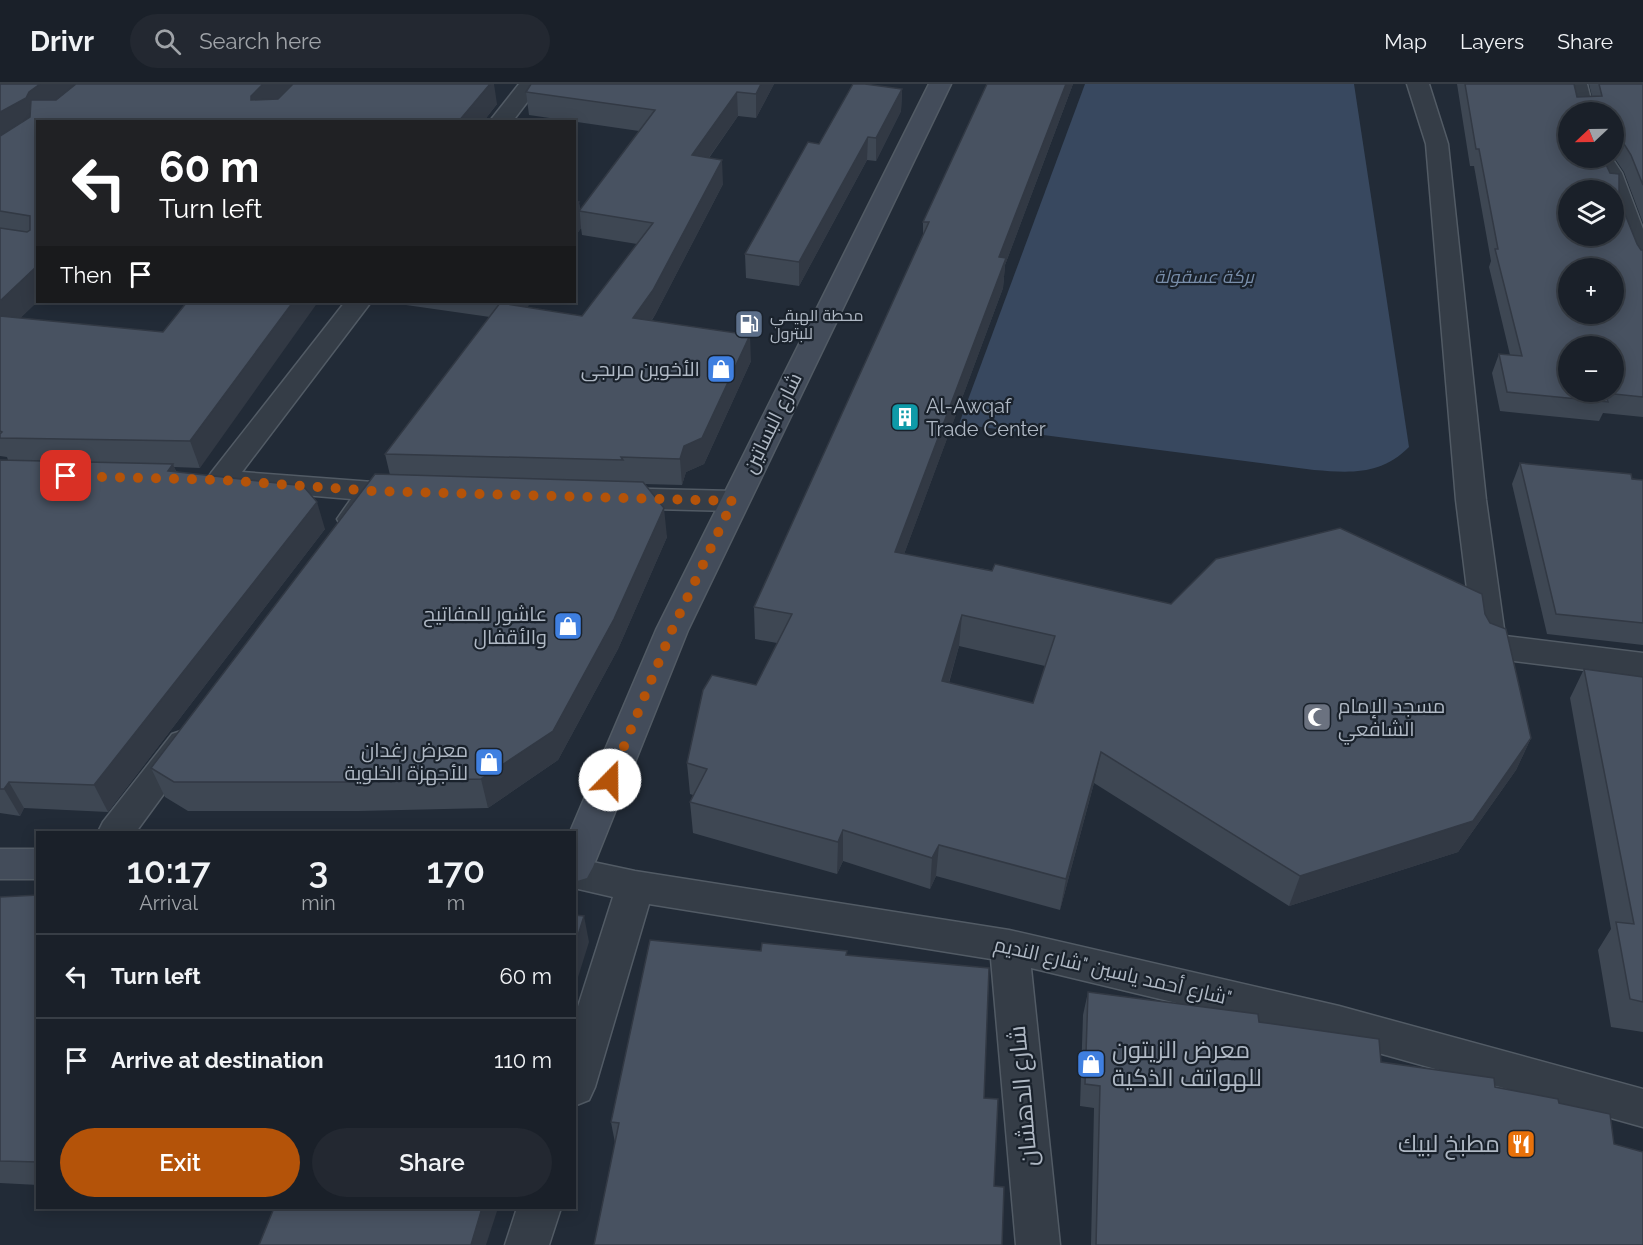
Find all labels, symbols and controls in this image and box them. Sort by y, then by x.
search box [130,14,550,68]
text: Drivr [30,25,94,58]
icon: search [151,25,184,58]
text: Search here [199,28,321,54]
text: Map [1384,29,1427,54]
text: Layers [1460,29,1524,54]
text: Share [1557,29,1613,54]
north arrow [1558,102,1624,168]
map controls [1558,102,1624,402]
text: 60 m [159,143,259,192]
icon: left [60,144,138,222]
button: layers [1558,180,1624,246]
text: Turn left [159,193,262,224]
icon: arrive [124,258,157,291]
button: + [1558,258,1624,324]
text: Then [60,262,112,288]
water label: بركة عسقولة [1154,266,1255,287]
place label: محطة الهيقي للبترول [770,306,864,344]
fuel station icon: محطة الهيقي للبترول [733,308,765,340]
button: − [1558,336,1624,402]
shop icon: الأخوين مرىجى [705,353,737,385]
place label: الأخوين مرىجى [581,357,700,382]
street label: شارع البساتين [737,369,808,478]
place label: Al-Awqaf Trade Center [926,394,1046,441]
building icon: Al-Awqaf Trade Center [889,401,921,433]
pin [40,450,91,501]
icon: arrive [49,459,82,492]
place label: عاشور للمفاتيح والأقفال [423,602,547,650]
shop icon: عاشور للمفاتيح والأقفال [552,610,584,642]
place label: مسجد الإمام الشافعي [1338,694,1445,745]
mosque icon: مسجد الإمام الشافعي [1301,701,1333,733]
place label: معرض رغدان للأجهزة الخلوية [344,738,468,786]
shop icon: معرض رغدان للأجهزة الخلوية [473,746,505,778]
position arrow [578,748,642,812]
text: 10:17 [127,849,211,891]
text: 3 [309,849,328,891]
text: 170 [426,849,485,891]
text: Arrival [139,891,198,915]
text: min [301,891,336,915]
text: m [447,891,465,915]
street label: شارع أحمد ياسين "شارع النديم" [991,932,1234,1012]
icon: left [60,960,93,993]
text: Turn left [111,963,201,989]
text: 60 m [499,963,552,989]
street label: شارع الدهشان [1002,1024,1045,1168]
place label: معرض الزيتون للهواتف الذكية [1112,1035,1262,1092]
icon: arrive [60,1044,93,1077]
text: Arrive at destination [111,1047,324,1073]
text: 110 m [494,1047,552,1073]
shop icon: معرض الزيتون للهواتف الذكية [1075,1048,1107,1080]
button: Exit [60,1128,300,1197]
button: Share [312,1128,552,1197]
restaurant icon: مطبخ لبيك [1505,1128,1537,1160]
place label: مطبخ لبيك [1398,1129,1500,1160]

